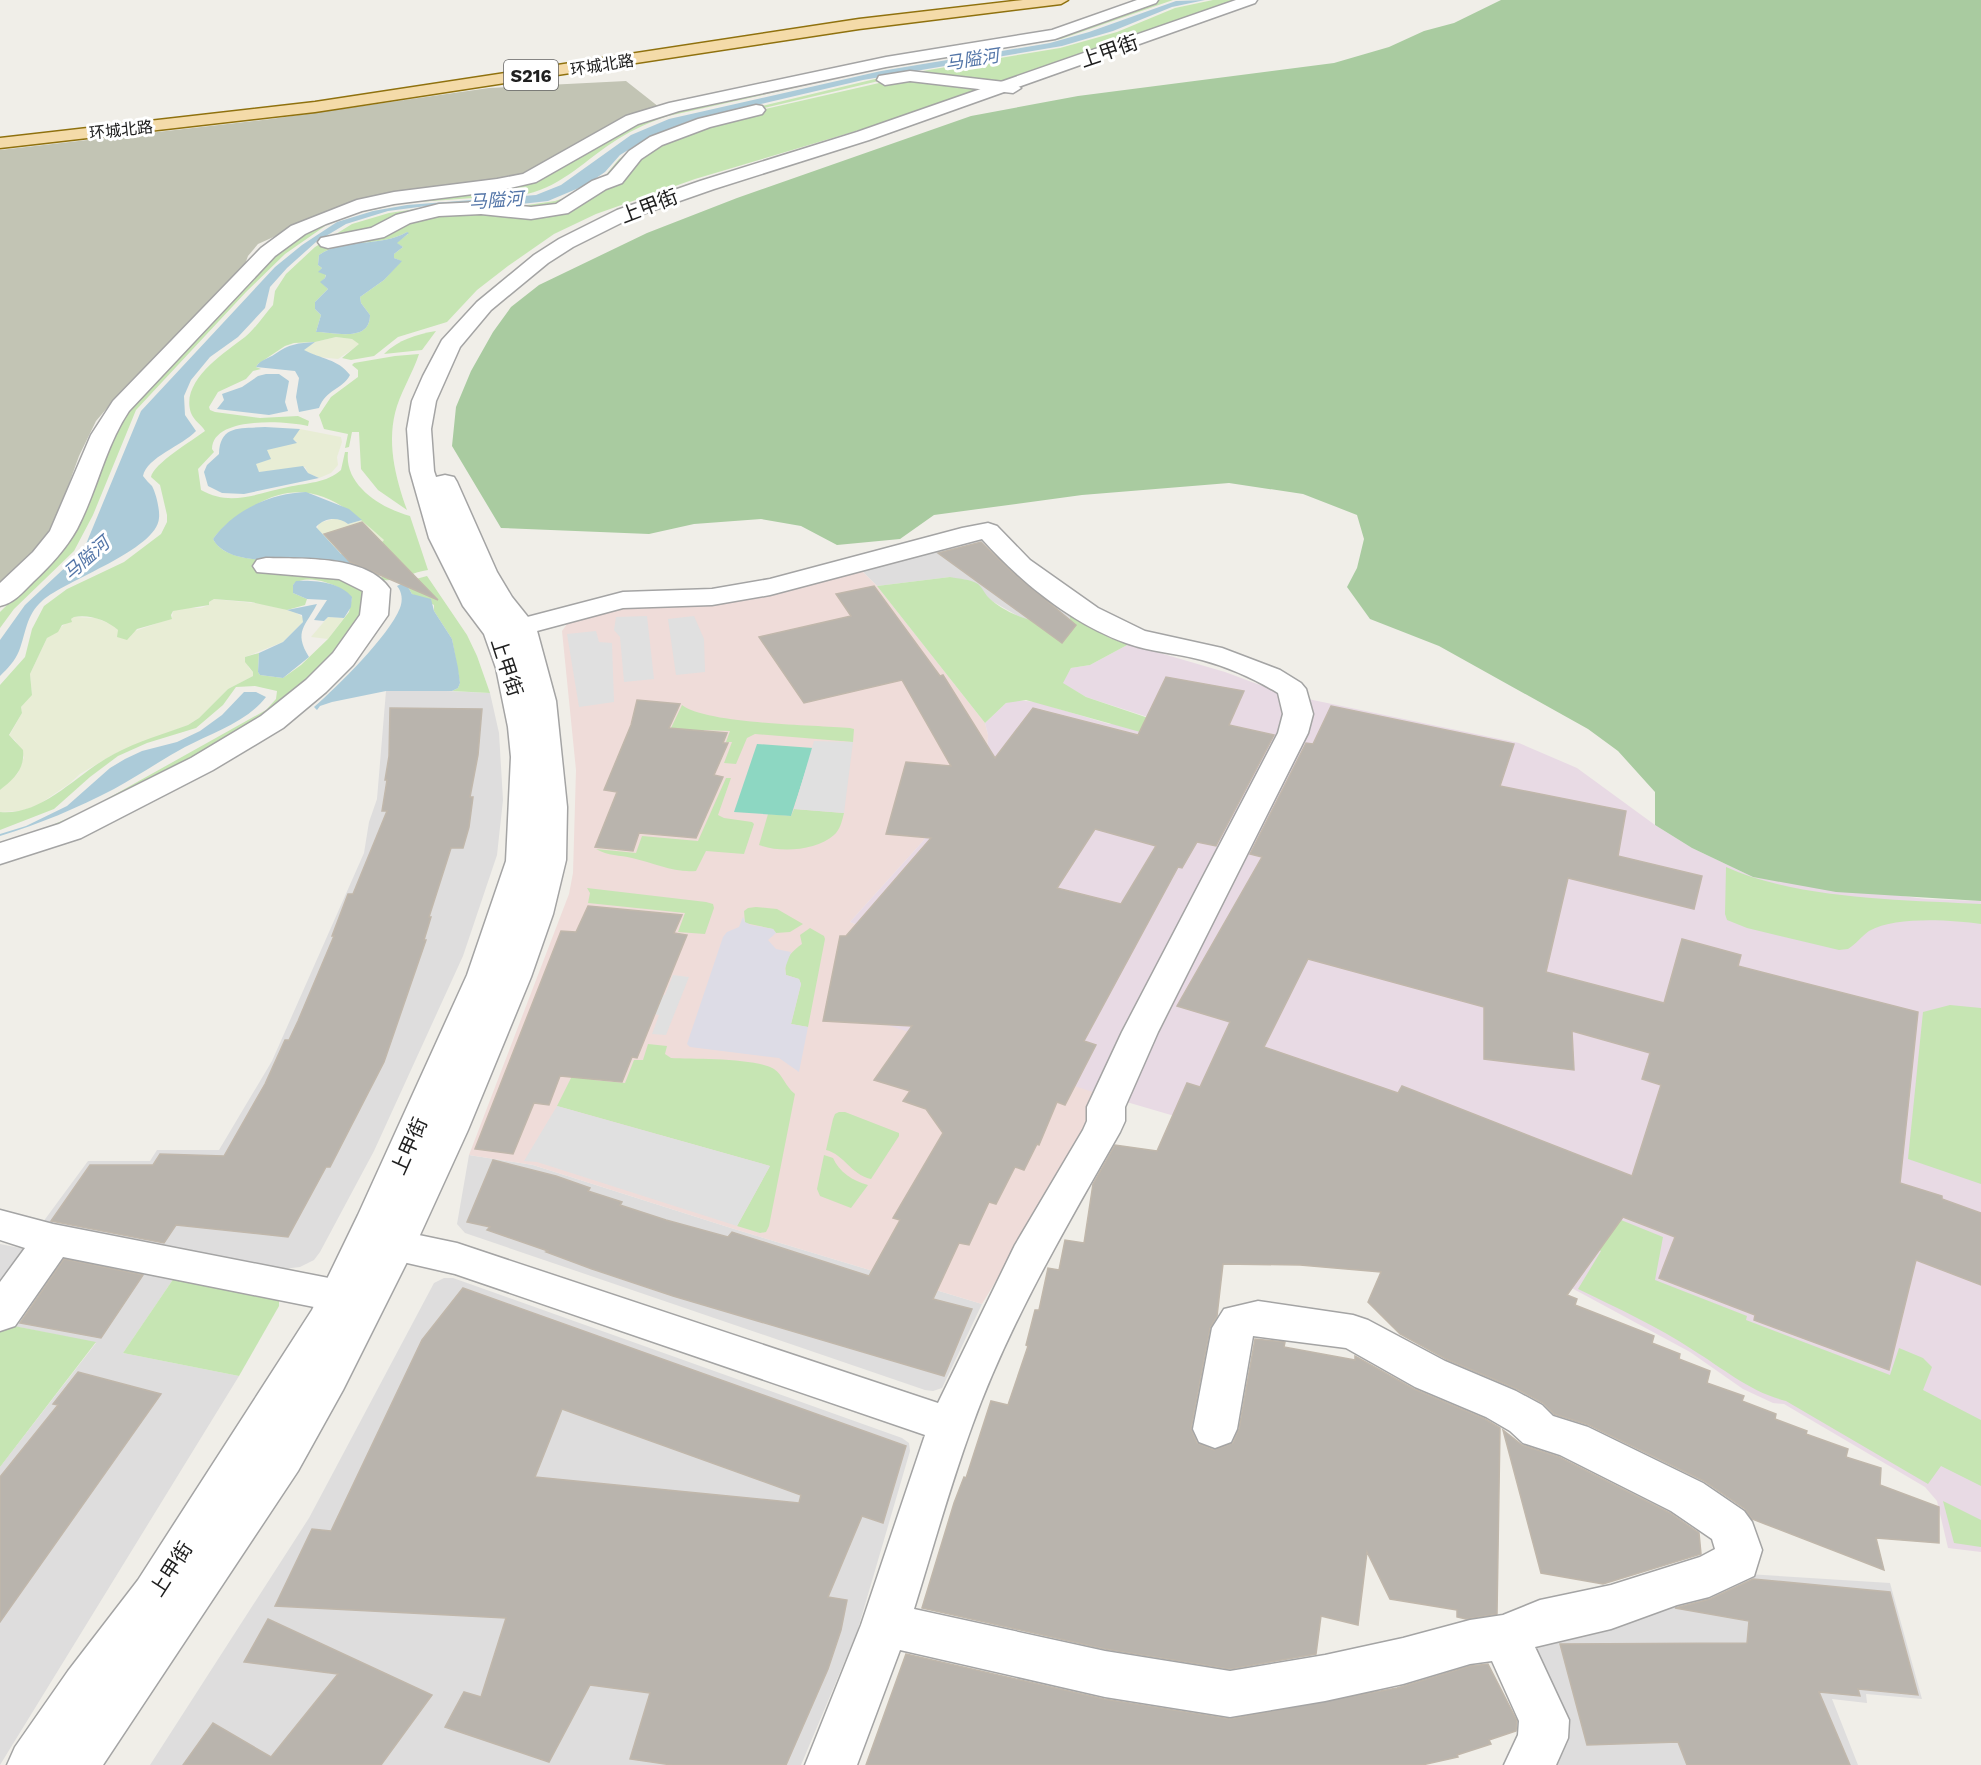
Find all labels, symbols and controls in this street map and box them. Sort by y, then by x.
street label: 上甲街 [1077,30,1141,72]
water label: 马隘河 [944,44,1003,74]
street label: 环城北路 [569,51,635,79]
road number: S216 [504,60,558,90]
street label: 环城北路 [88,117,154,143]
street label: 上甲街 [617,184,681,228]
water label: 马隘河 [468,187,527,212]
water label: 马隘河 [59,530,116,584]
street label: 上甲街 [486,635,528,699]
street label: 上甲街 [386,1114,432,1178]
street label: 上甲街 [145,1537,197,1601]

